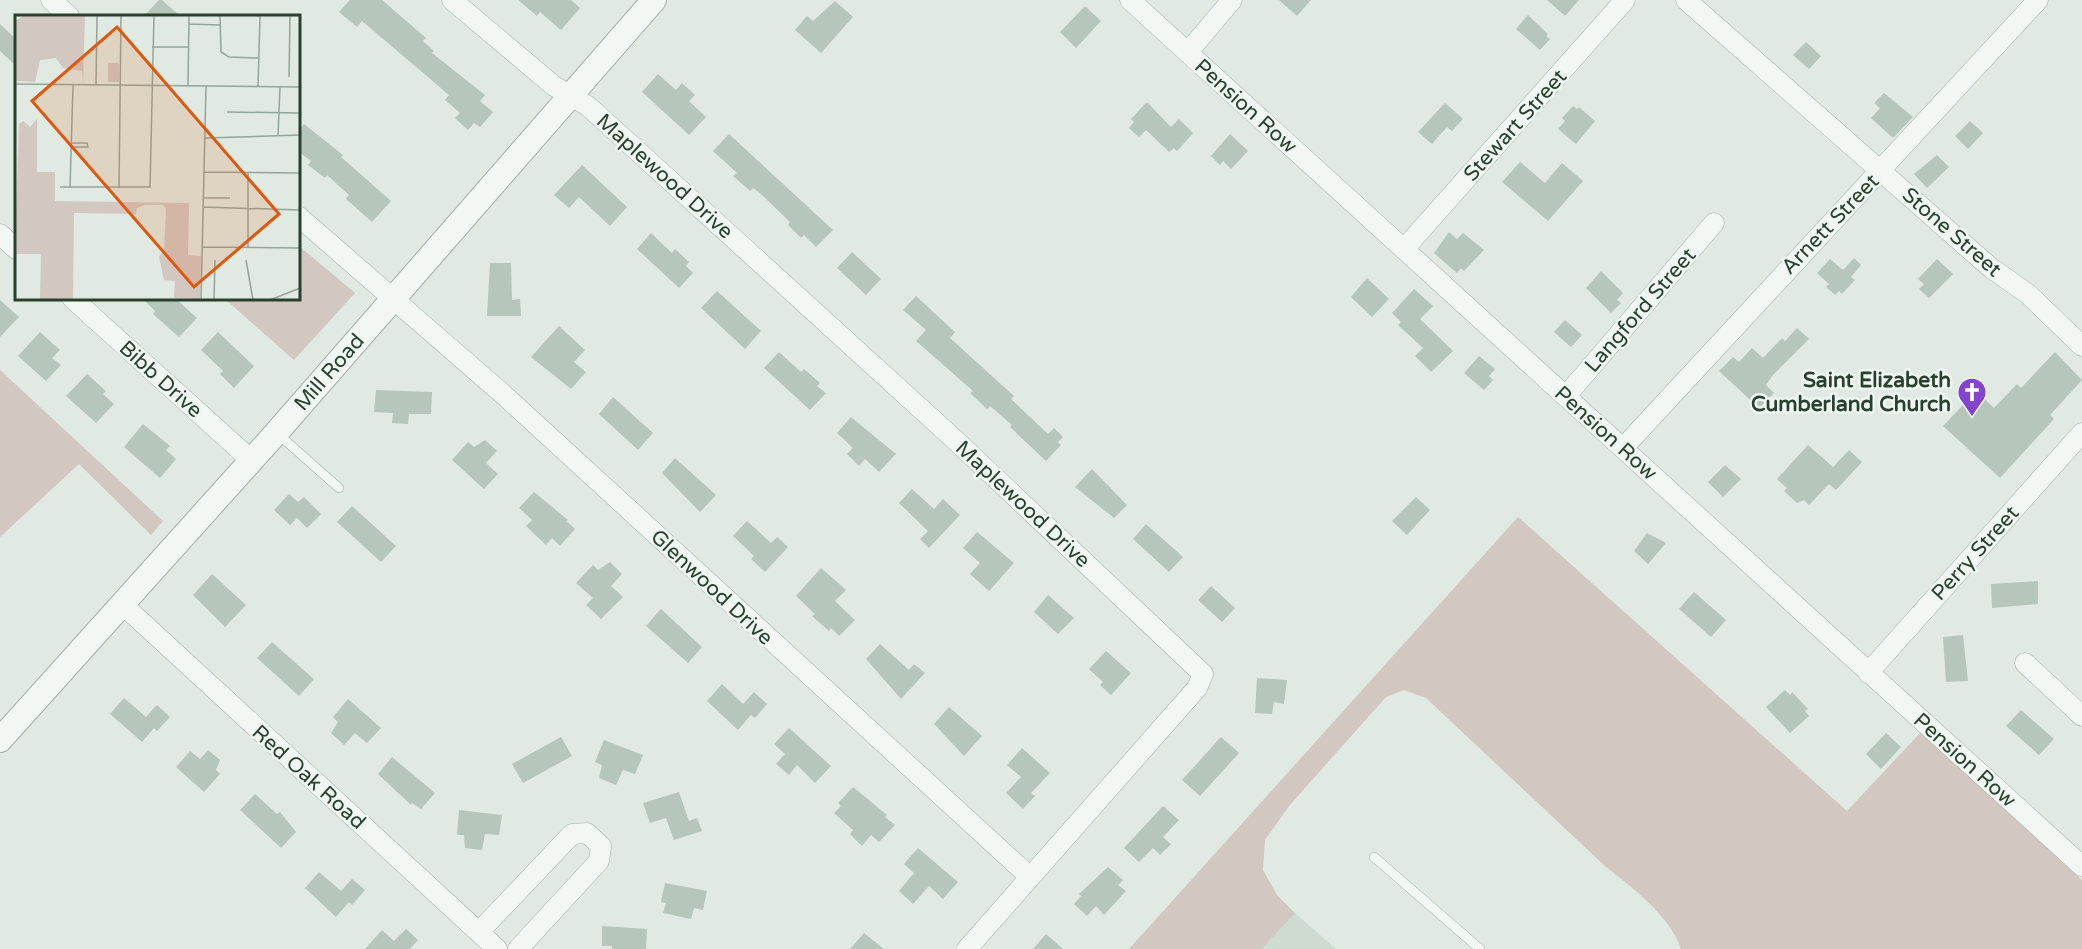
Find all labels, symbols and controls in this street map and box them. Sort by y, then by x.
inset map [15,15,300,300]
street label: Pension Row [1189,54,1302,159]
street label: Stewart Street [1459,64,1572,186]
street label: Maplewood Drive [591,109,738,244]
street label: Arnett Street [1776,169,1884,280]
street label: Stone Street [1897,183,2006,282]
street label: Langford Street [1580,243,1701,378]
street label: Mill Road [289,329,370,416]
street label: Bibb Drive [114,336,207,423]
place label: Saint Elizabeth Cumberland Church [1751,368,1951,417]
church icon: Saint Elizabeth Cumberland Church [1956,376,1988,418]
street label: Pension Row [1549,381,1662,486]
street label: Maplewood Drive [950,436,1095,573]
street label: Perry Street [1926,501,2024,606]
street label: Glenwood Drive [645,524,778,650]
street label: Pension Row [1908,708,2021,813]
street label: Red Oak Road [247,720,370,835]

